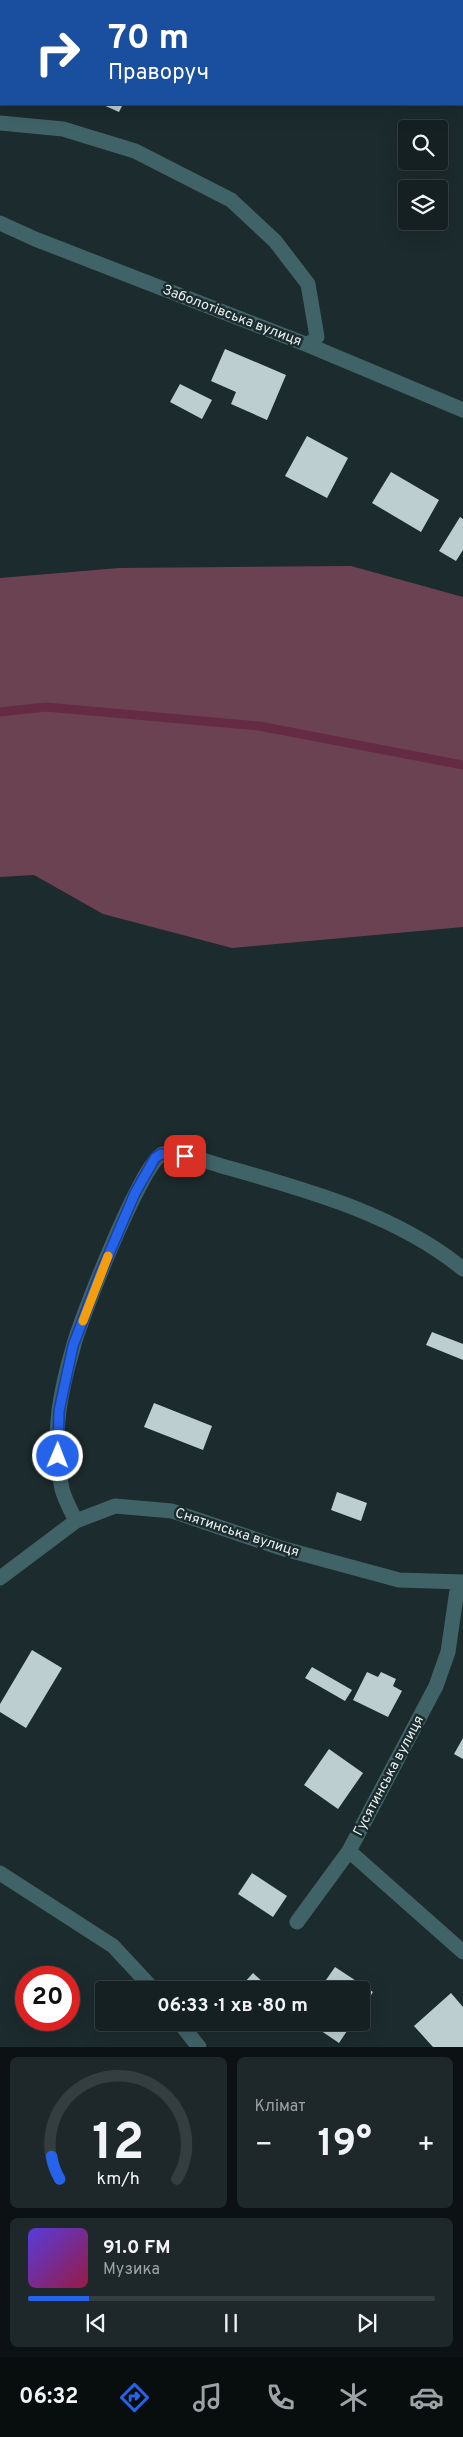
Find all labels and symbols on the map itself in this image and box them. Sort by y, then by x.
street label: Заболотівська вулиця [160,282,304,350]
pin [164,1135,206,1177]
position arrow [31,1429,83,1481]
street label: Снятинська вулиця [173,1505,301,1561]
street label: Гусятинська вулиця [350,1713,428,1839]
speed limit sign: 20 [15,1966,80,2031]

